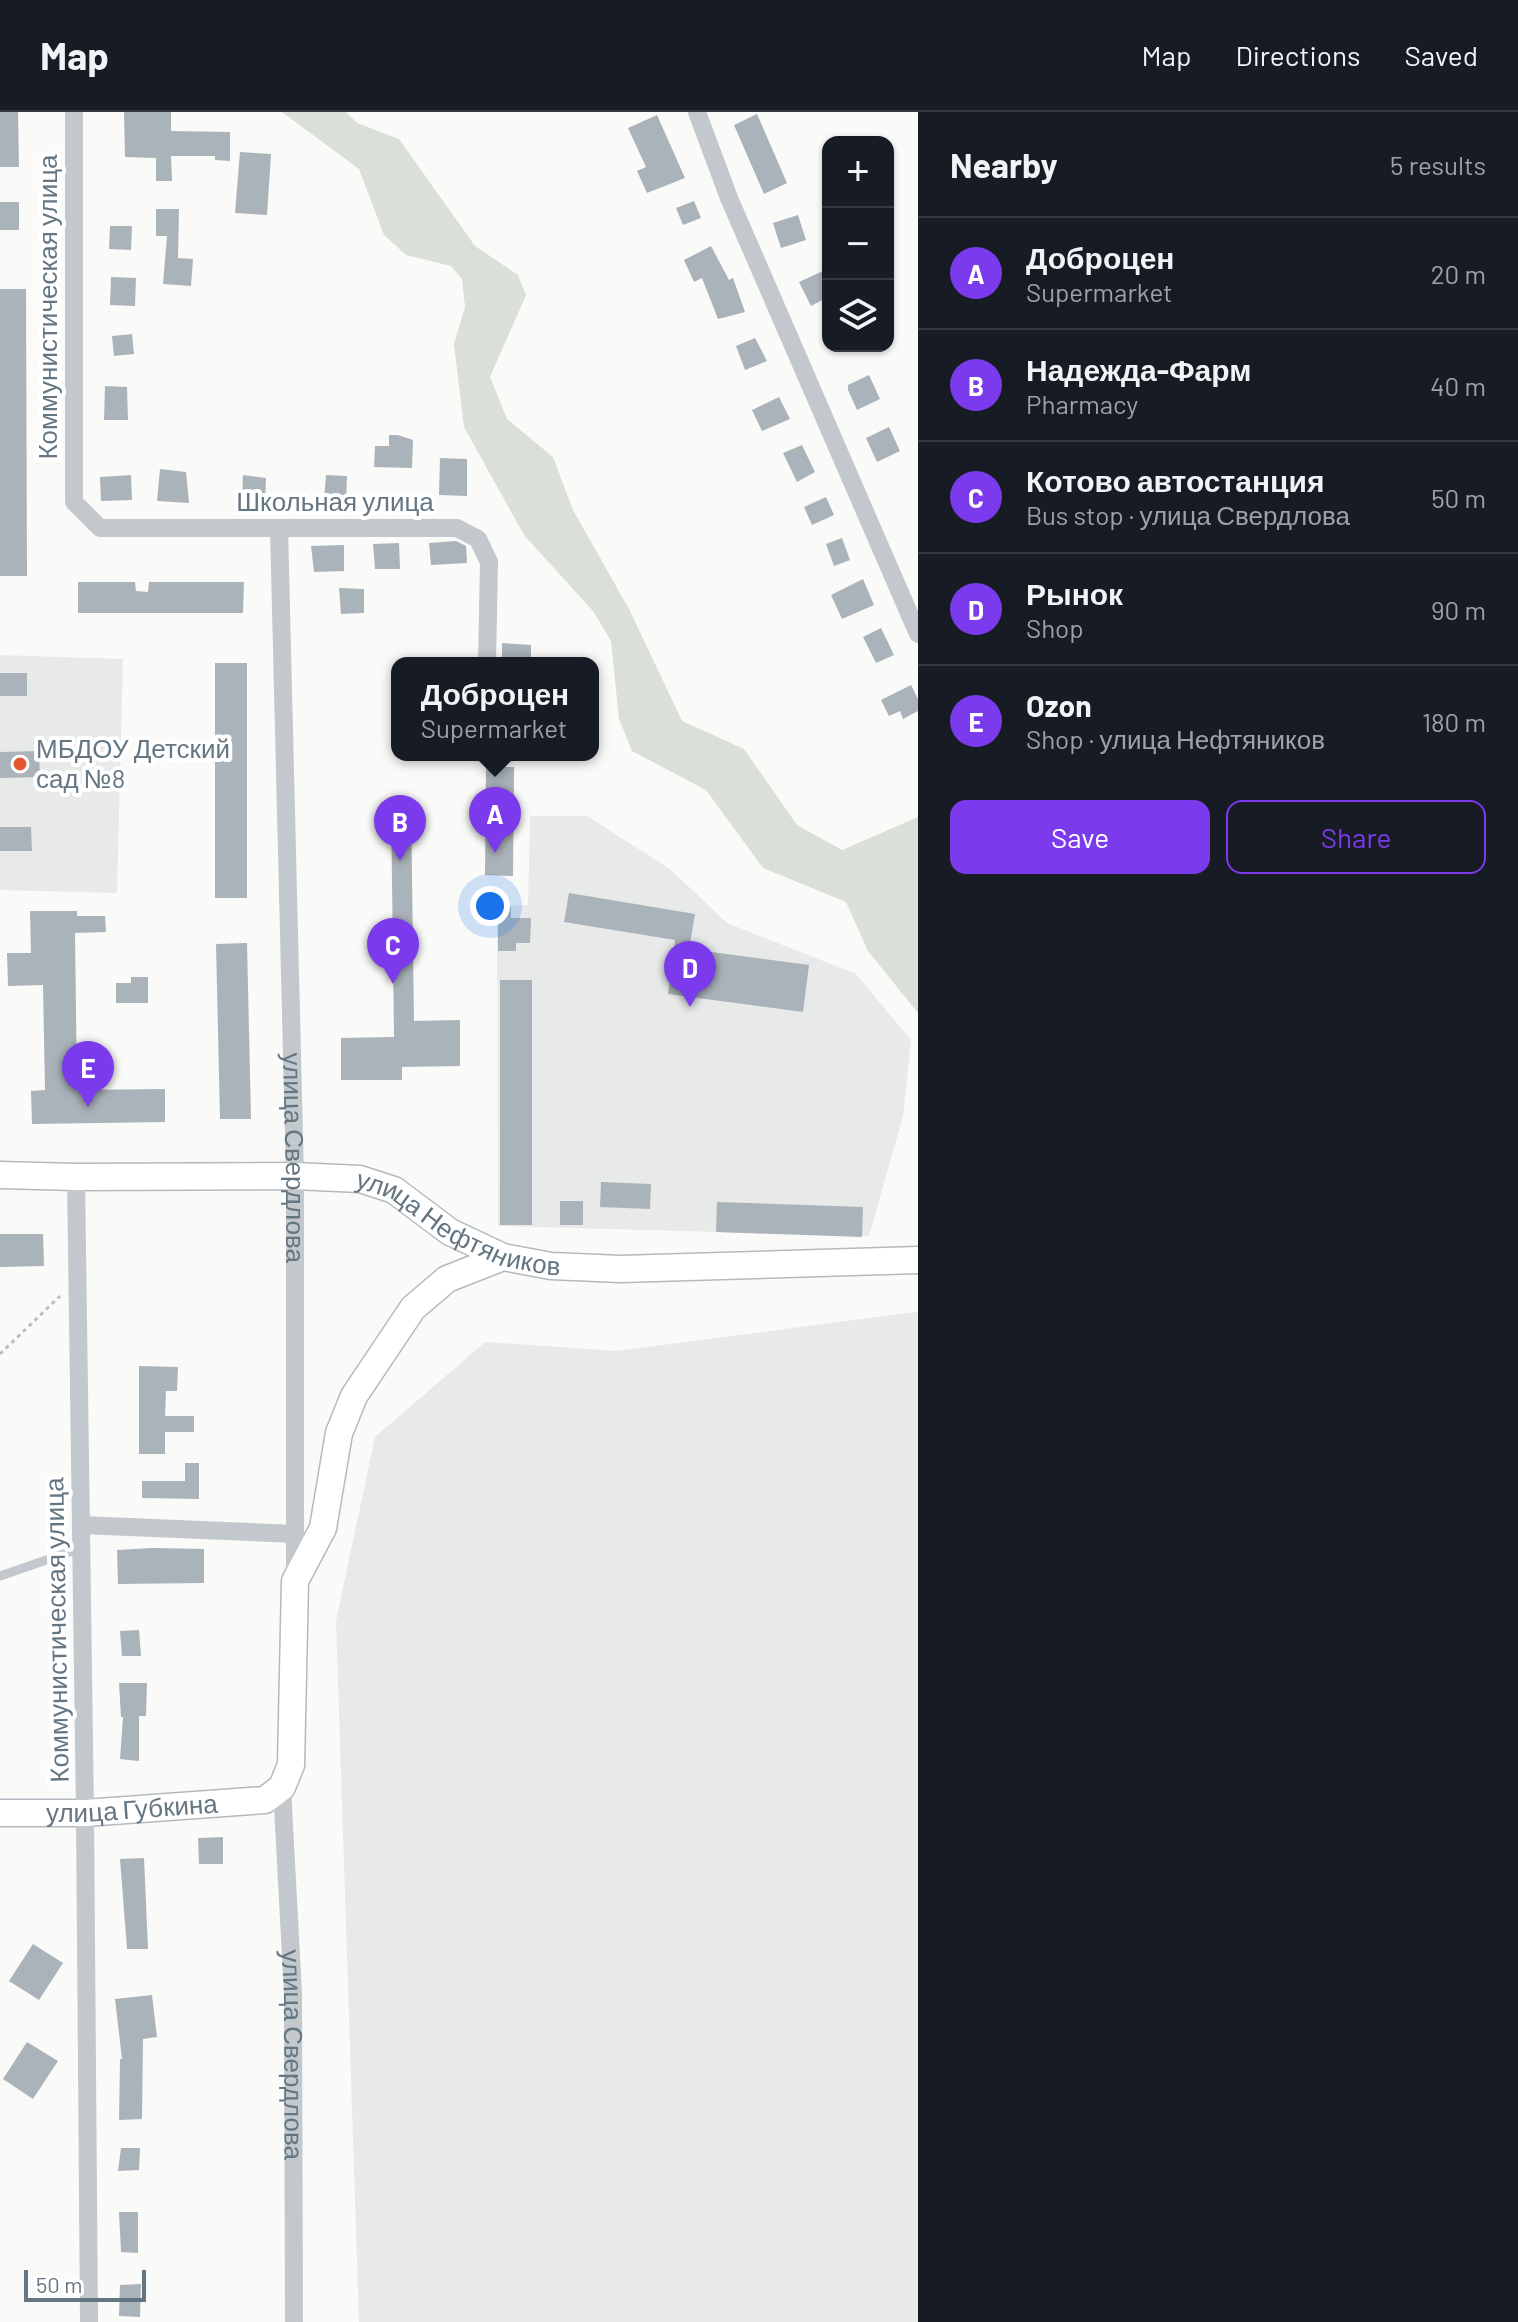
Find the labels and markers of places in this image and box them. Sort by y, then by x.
place label: МБДОУ Детский сад №8 [36,732,230,793]
marker: МБДОУ Детский сад №8 [11,755,29,773]
pin: A [469,787,521,853]
pin: B [374,795,426,861]
pin: C [367,918,419,984]
pin: D [664,941,716,1007]
pin: E [62,1041,114,1107]

